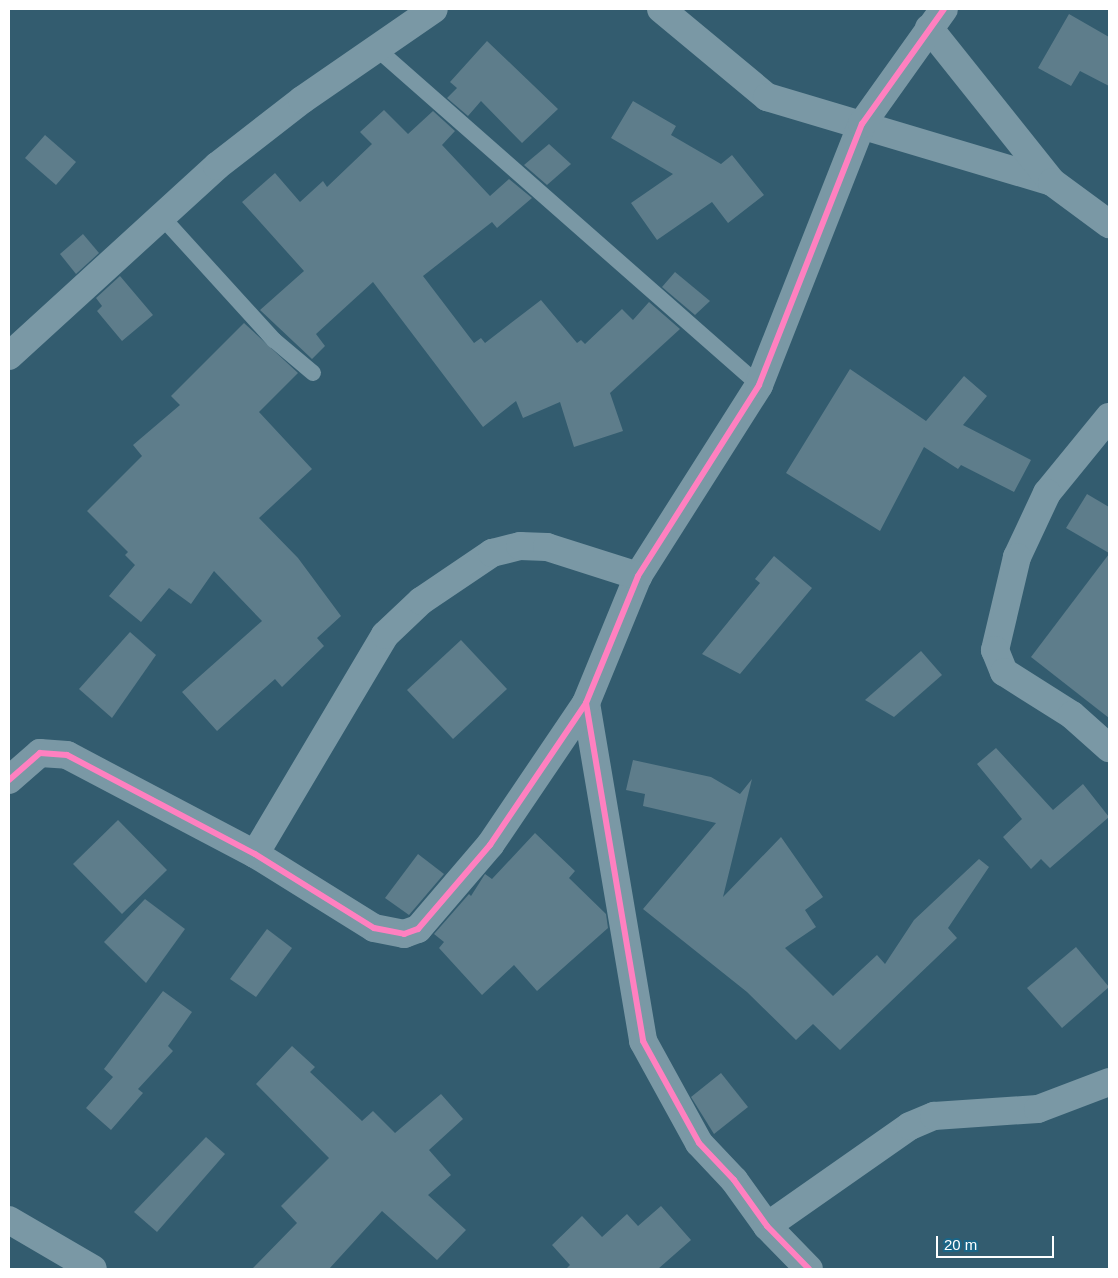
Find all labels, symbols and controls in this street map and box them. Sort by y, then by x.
scale bar [938,1226,1056,1258]
text: 20 m [944,1236,977,1253]

